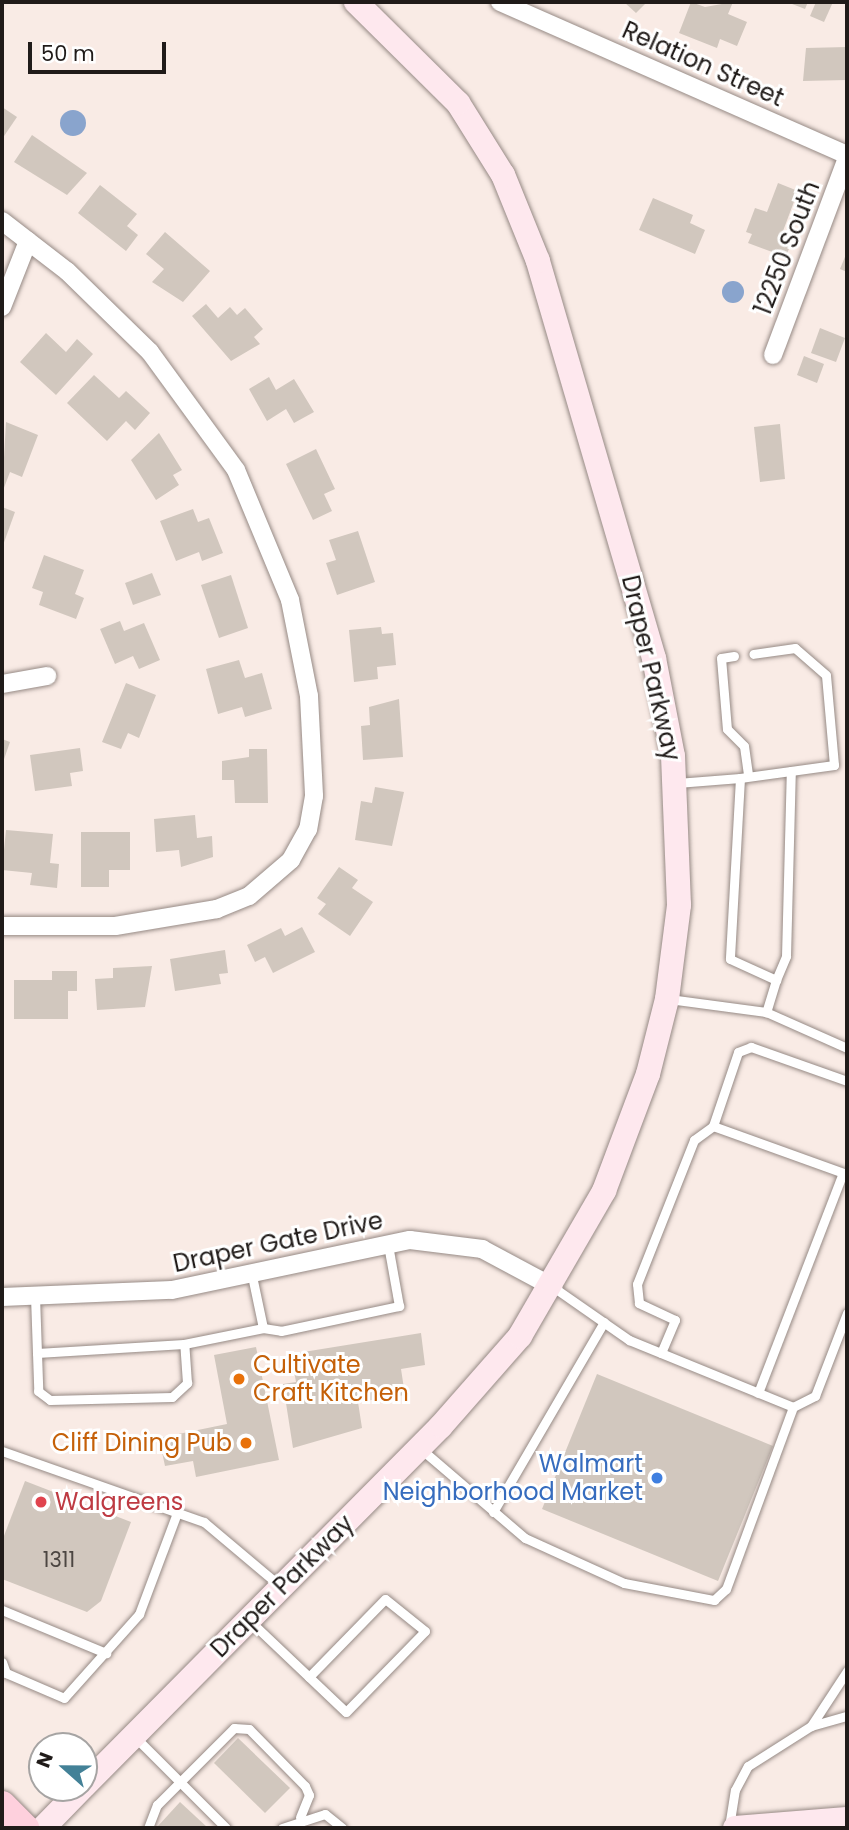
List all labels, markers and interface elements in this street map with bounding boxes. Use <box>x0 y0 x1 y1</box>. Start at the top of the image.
street label: Relation Street <box>618 16 788 112</box>
scale bar <box>32 28 170 72</box>
text: 50 m <box>41 39 95 68</box>
street label: 12250 South <box>748 177 826 319</box>
street label: Draper Parkway <box>616 572 686 764</box>
street label: Draper Gate Drive <box>170 1206 386 1278</box>
place label: Cultivate Craft Kitchen <box>253 1351 409 1407</box>
marker: Cultivate Craft Kitchen <box>231 1371 247 1387</box>
place label: Cliff Dining Pub <box>52 1429 232 1457</box>
marker: Cliff Dining Pub <box>238 1435 254 1451</box>
place label: Walmart Neighborhood Market <box>383 1450 643 1506</box>
marker: Walmart Neighborhood Market <box>649 1470 665 1486</box>
place label: Walgreens <box>55 1488 183 1516</box>
marker: Walgreens <box>33 1494 49 1510</box>
street label: Draper Parkway <box>205 1509 359 1663</box>
house number: 1311 <box>43 1547 75 1573</box>
north arrow <box>28 1732 98 1802</box>
text: N <box>30 1749 60 1772</box>

